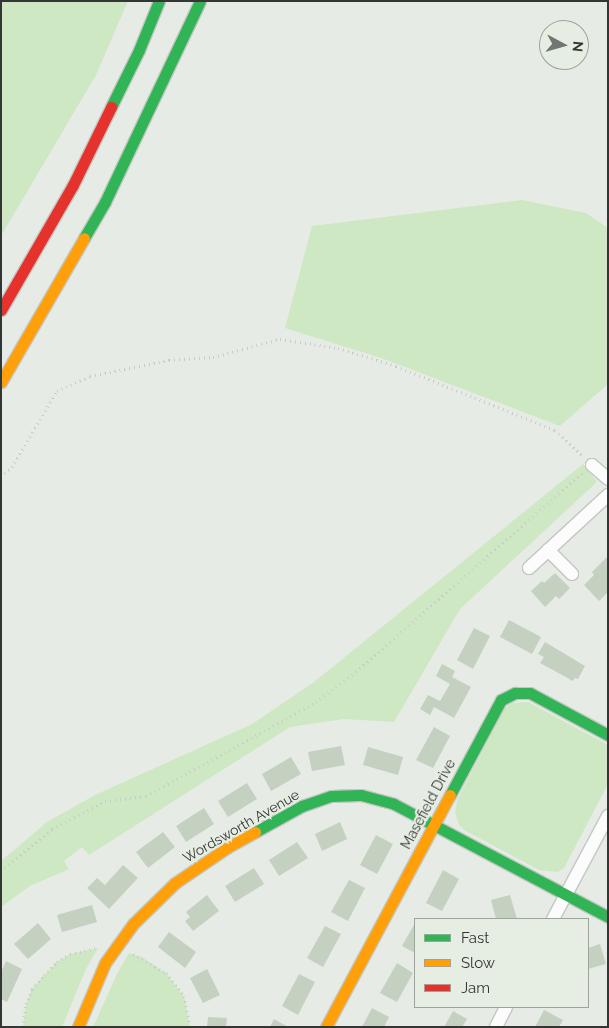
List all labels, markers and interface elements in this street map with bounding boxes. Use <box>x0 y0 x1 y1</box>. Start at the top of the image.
north arrow <box>539 20 589 70</box>
text: N <box>569 40 586 53</box>
street label: Masefield Drive <box>397 756 459 852</box>
street label: Wordsworth Avenue <box>180 786 302 866</box>
legend <box>414 918 589 1008</box>
text: Fast <box>461 929 489 947</box>
text: Slow <box>461 954 495 972</box>
text: Jam <box>461 979 490 997</box>

